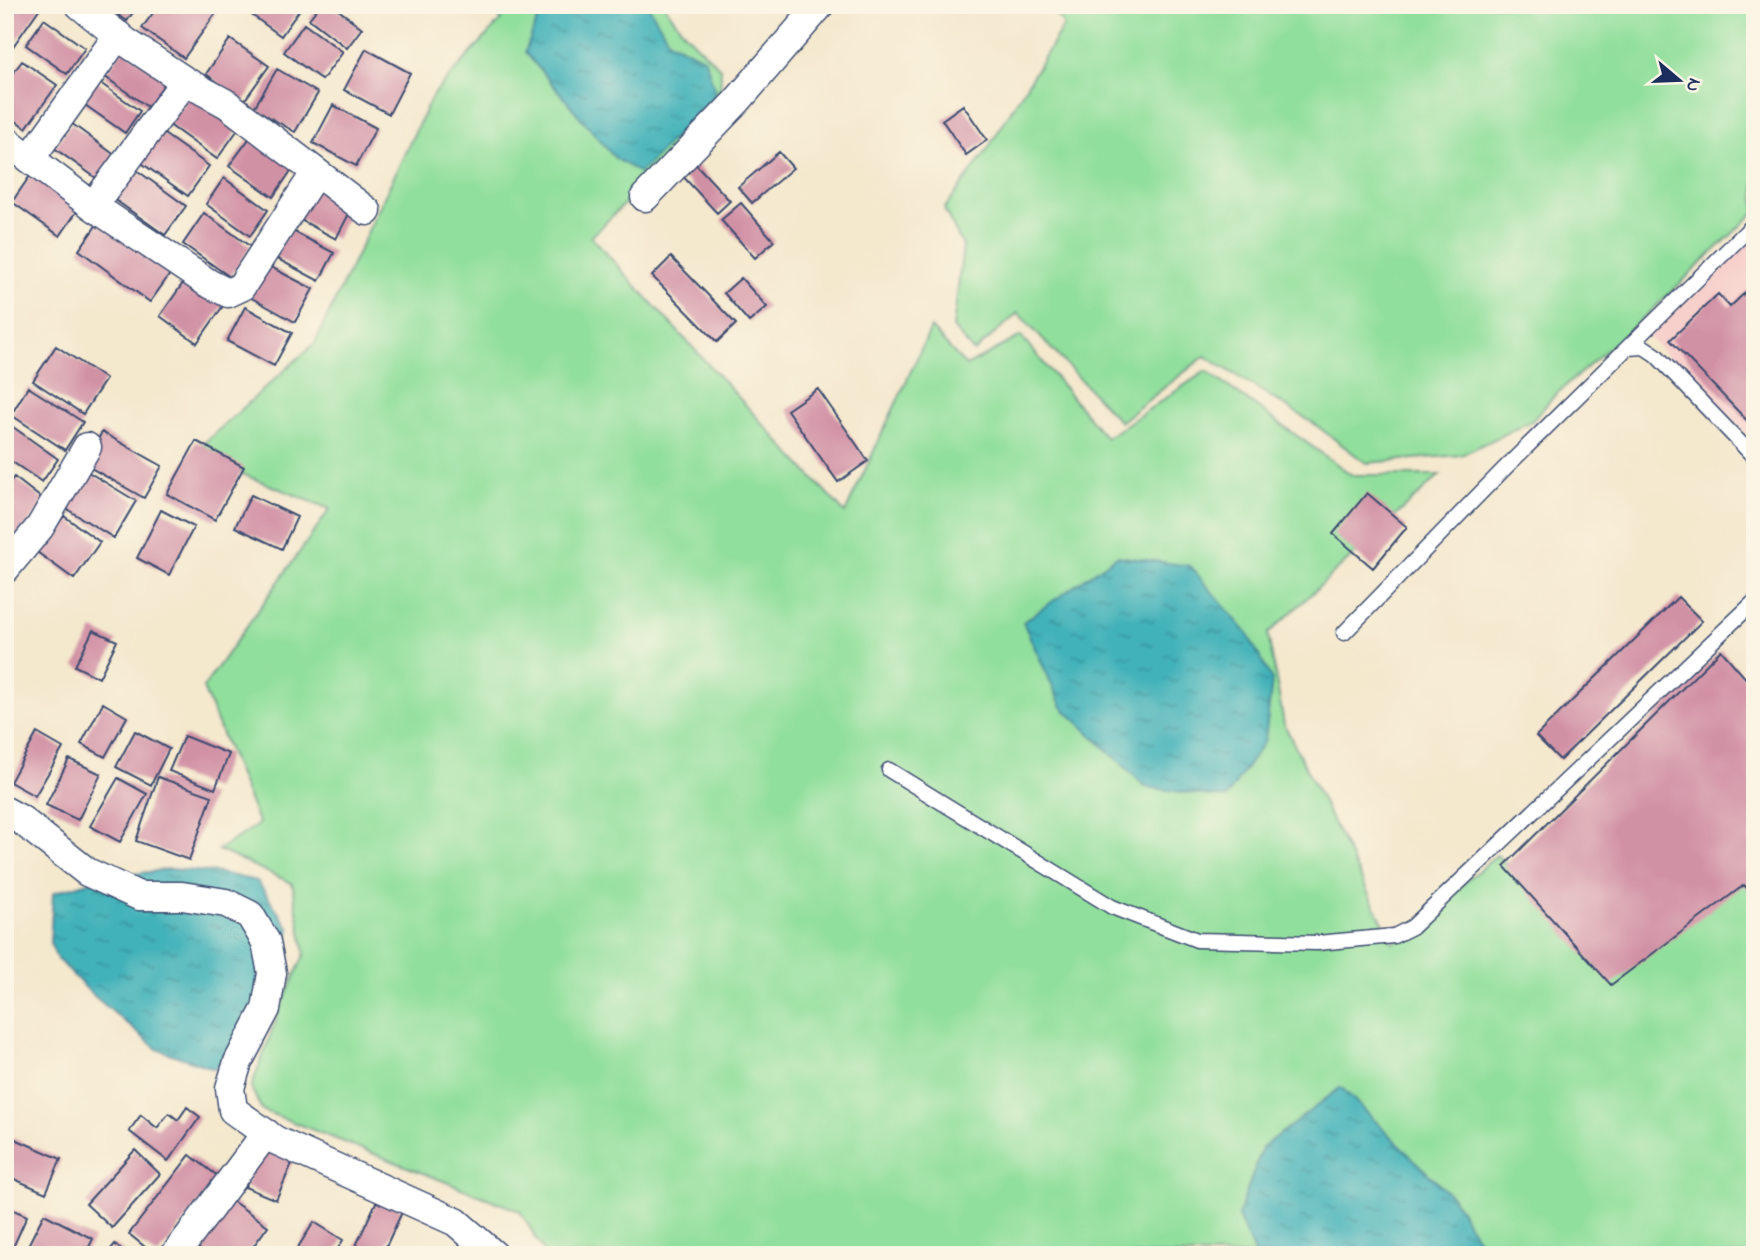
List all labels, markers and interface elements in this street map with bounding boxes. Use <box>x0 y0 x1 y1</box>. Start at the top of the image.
north arrow <box>1644 46 1714 116</box>
text: N <box>1678 74 1708 95</box>

